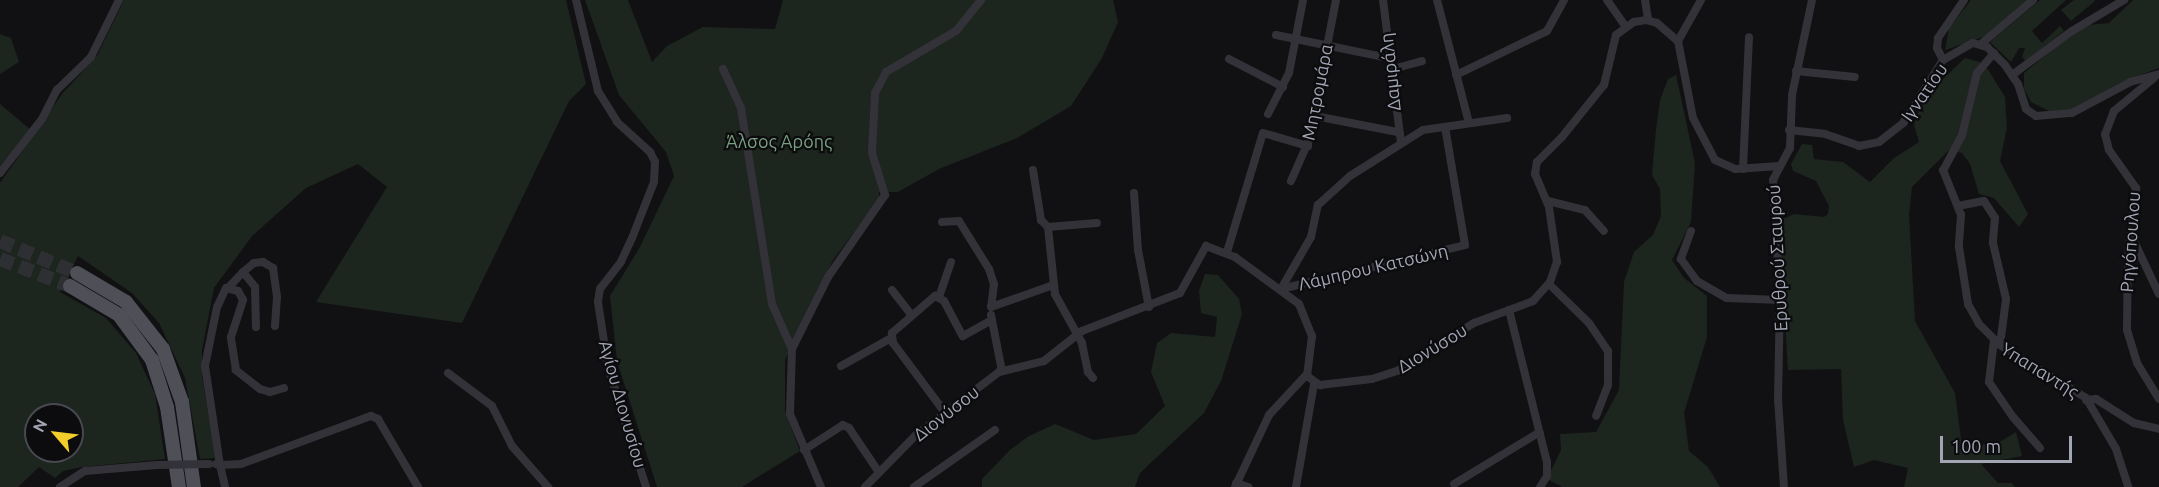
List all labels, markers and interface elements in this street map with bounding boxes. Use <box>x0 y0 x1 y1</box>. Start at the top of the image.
street label: Δαμιράλη <box>1375 32 1405 112</box>
street label: Μητρομάρα <box>1297 42 1337 142</box>
street label: Ιγνατίου <box>1896 59 1952 125</box>
park label: Άλσος Αρόης <box>726 130 832 152</box>
street label: Ερυθρού Σταυρού <box>1762 184 1792 332</box>
street label: Ρηγόπουλου <box>2116 191 2144 293</box>
street label: Λάμπρου Κατσώνη <box>1296 239 1450 295</box>
street label: Διονύσου <box>1393 319 1471 377</box>
street label: Αγίου Διονυσίου <box>594 338 652 470</box>
street label: Υπαπαντής <box>1997 338 2083 402</box>
street label: Διονύσου <box>909 381 983 445</box>
north arrow <box>24 403 84 463</box>
text: N <box>29 416 51 435</box>
scale bar <box>1943 424 2075 462</box>
text: 100 m <box>1951 436 2001 456</box>

